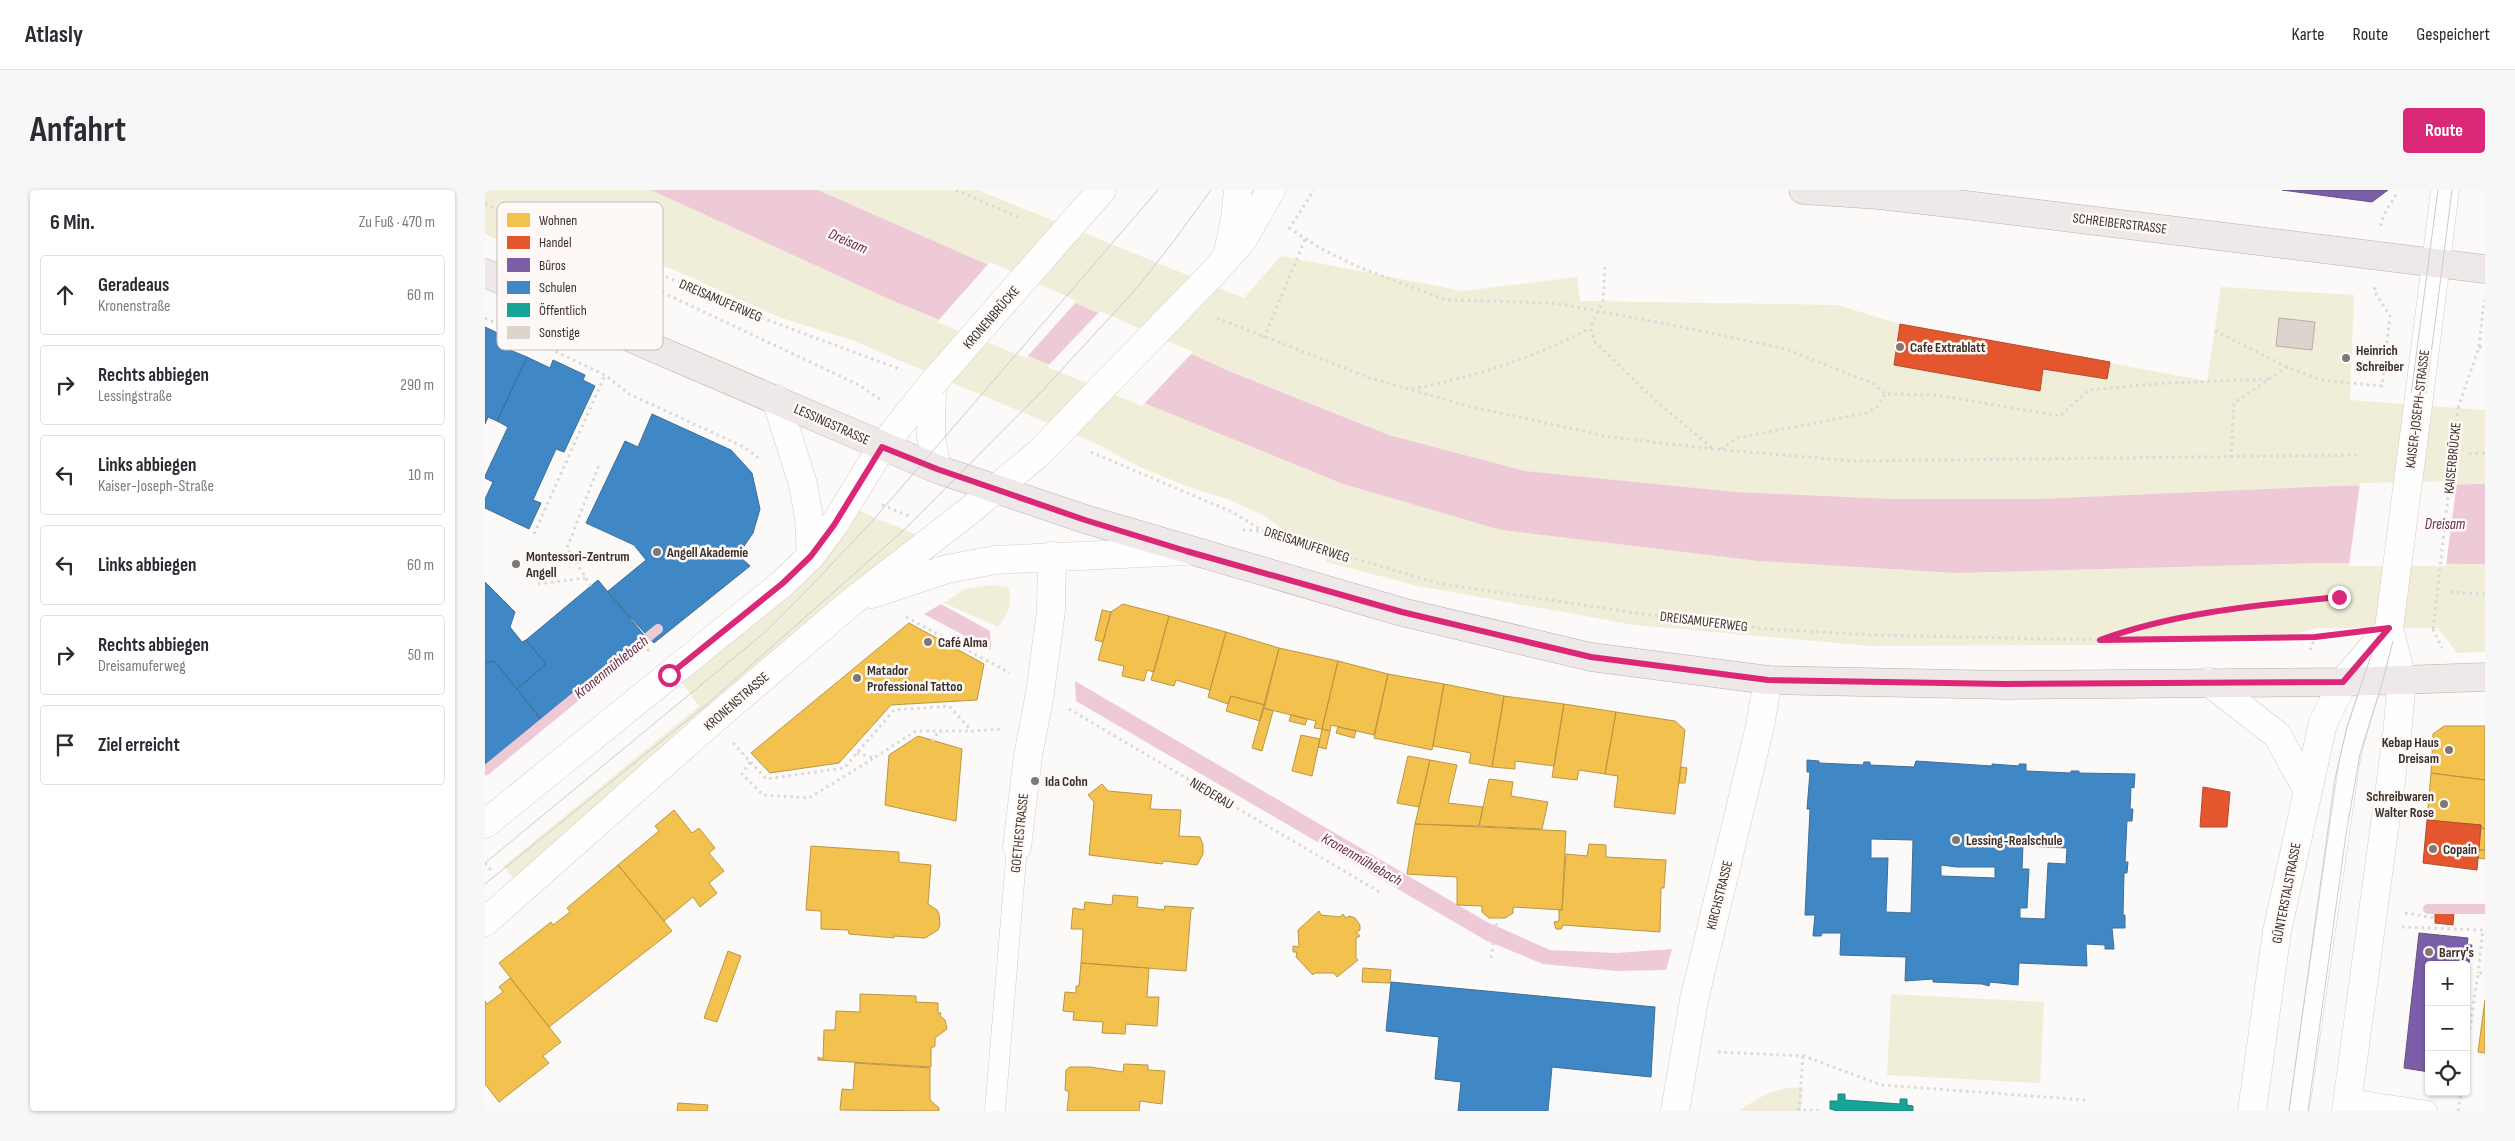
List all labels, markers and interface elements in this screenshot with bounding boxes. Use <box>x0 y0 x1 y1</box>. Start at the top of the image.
text: Atlasly <box>25 20 83 49</box>
text: Karte <box>2292 24 2325 45</box>
text: Route <box>2353 24 2388 45</box>
text: Gespeichert <box>2416 24 2490 45</box>
button: Route <box>2403 108 2485 153</box>
text: Anfahrt <box>30 109 126 152</box>
legend <box>497 202 663 350</box>
street label: SCHREIBERSTRASSE <box>2072 209 2168 238</box>
text: 6 Min. <box>50 210 95 235</box>
text: Wohnen <box>539 212 577 229</box>
text: Zu Fuß · 470 m <box>359 213 435 232</box>
water label: Dreisam <box>825 225 871 259</box>
text: Handel <box>539 234 572 251</box>
text: Büros <box>539 257 566 274</box>
text: Geradeaus <box>98 274 169 297</box>
street label: DREISAMUFERWEG <box>677 275 765 326</box>
text: Schulen <box>539 279 577 296</box>
icon: ahead <box>51 281 79 309</box>
street label: KRONENBRÜCKE <box>959 282 1024 352</box>
text: 60 m <box>407 286 434 305</box>
text: Kronenstraße <box>98 297 171 316</box>
text: Öffentlich <box>539 302 587 319</box>
text: Sonstige <box>539 324 580 341</box>
place label: Cafe Extrablatt <box>1910 339 1986 356</box>
marker: Cafe Extrablatt <box>1894 341 1906 353</box>
place label: Heinrich Schreiber <box>2356 342 2404 375</box>
street label: KAISER-JOSEPH-STRASSE <box>2402 349 2433 469</box>
marker: Heinrich Schreiber <box>2340 352 2352 364</box>
text: Rechts abbiegen <box>98 364 209 387</box>
icon: right <box>51 371 79 399</box>
text: 290 m <box>400 376 434 395</box>
text: Lessingstraße <box>98 387 172 406</box>
street label: LESSINGSTRASSE <box>791 400 873 449</box>
street label: KAISERBRÜCKE <box>2440 421 2465 495</box>
text: Links abbiegen <box>98 454 196 477</box>
icon: left <box>51 461 79 489</box>
text: 10 m <box>408 466 434 485</box>
text: Kaiser-Joseph-Straße <box>98 477 214 496</box>
water label: Dreisam <box>2425 515 2466 534</box>
street label: DREISAMUFERWEG <box>1262 523 1352 566</box>
place label: Angell Akademie <box>666 544 748 561</box>
marker: Angell Akademie <box>651 546 663 558</box>
place label: Montessori-Zentrum Angell <box>525 548 630 581</box>
icon: left <box>51 551 79 579</box>
text: Links abbiegen <box>98 554 196 577</box>
text: 60 m <box>407 556 434 575</box>
marker: Montessori-Zentrum Angell <box>510 558 522 570</box>
route end <box>2328 586 2351 609</box>
street label: DREISAMUFERWEG <box>1659 608 1749 635</box>
water label: Kronenmühlebach <box>570 632 652 703</box>
text: Rechts abbiegen <box>98 634 209 657</box>
place label: Café Alma <box>938 634 988 651</box>
marker: Café Alma <box>922 636 934 648</box>
icon: right <box>51 641 79 669</box>
text: 50 m <box>408 646 434 665</box>
text: Dreisamuferweg <box>98 657 186 676</box>
place label: Matador Professional Tattoo <box>867 662 963 695</box>
route start <box>658 664 681 687</box>
street label: KRONENSTRASSE <box>700 668 773 734</box>
marker: Matador Professional Tattoo <box>851 672 863 684</box>
icon: arrive <box>51 731 79 759</box>
text: Ziel erreicht <box>98 734 180 757</box>
place label: Kebap Haus Dreisam <box>2382 734 2439 767</box>
marker: Kebap Haus Dreisam <box>2443 744 2455 756</box>
place label: Ida Cohn <box>1045 773 1088 790</box>
street label: NIEDERAU <box>1187 774 1237 813</box>
marker: Ida Cohn <box>1029 775 1041 787</box>
place label: Schreibwaren Walter Rose <box>2366 788 2434 821</box>
street label: GOETHESTRASSE <box>1007 792 1032 874</box>
marker: Schreibwaren Walter Rose <box>2438 798 2450 810</box>
water label: Kronenmühlebach <box>1318 829 1405 890</box>
place label: Lessing-Realschule <box>1966 832 2062 849</box>
marker: Lessing-Realschule <box>1950 834 1962 846</box>
street label: GÜNTERSTALSTRASSE <box>2268 841 2305 945</box>
place label: Copain <box>2443 841 2477 858</box>
marker: Copain <box>2427 843 2439 855</box>
street label: KIRCHSTRASSE <box>1703 858 1736 932</box>
place label: Barry's <box>2439 944 2474 961</box>
marker: Barry's <box>2423 946 2435 958</box>
map controls <box>2425 961 2470 1096</box>
button: + <box>2425 961 2470 1006</box>
button: − <box>2425 1006 2470 1051</box>
button: locate <box>2425 1051 2470 1096</box>

